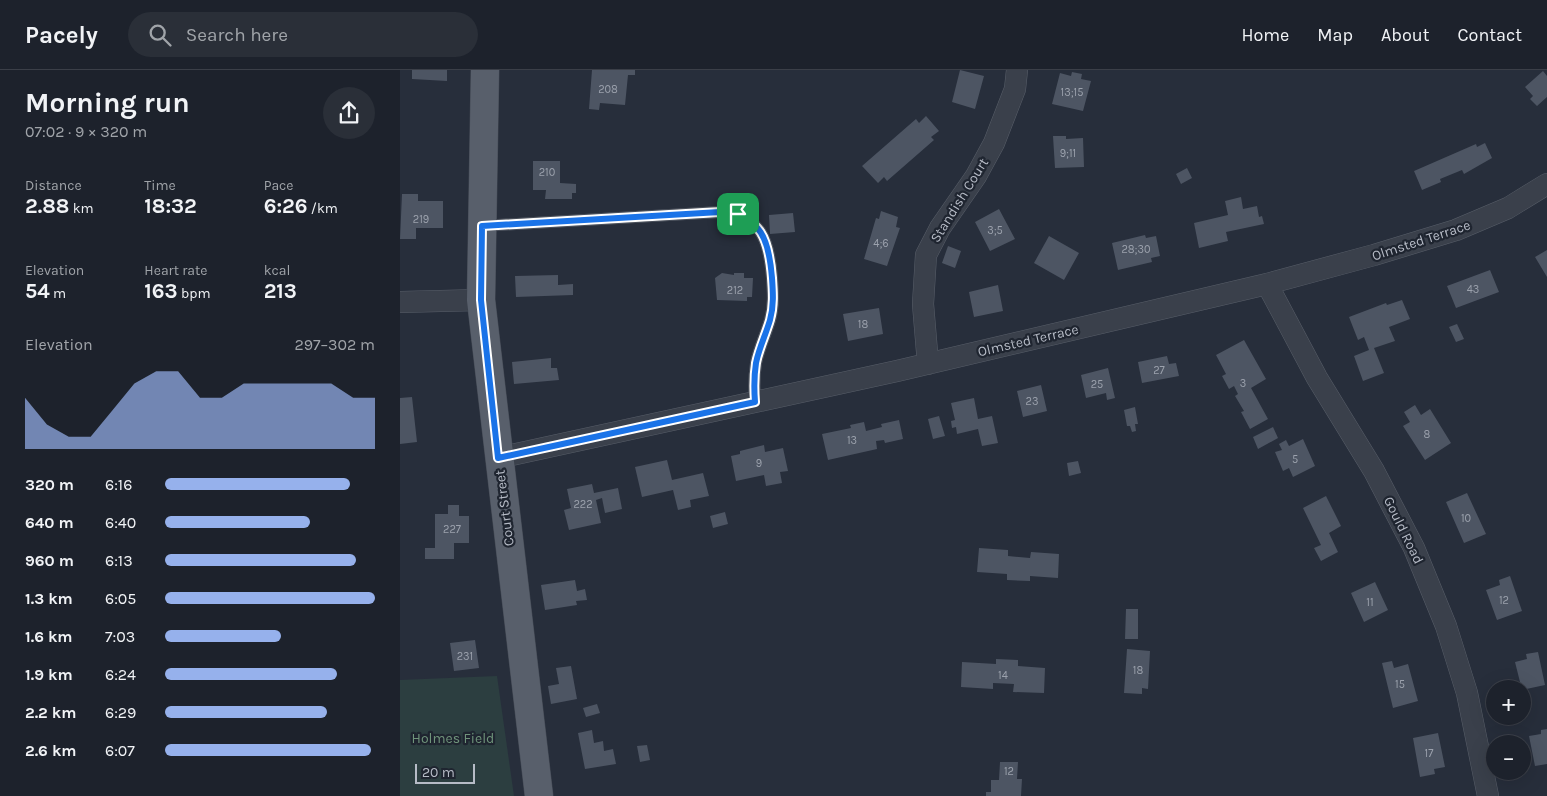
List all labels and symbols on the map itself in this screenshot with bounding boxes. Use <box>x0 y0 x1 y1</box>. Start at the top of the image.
house number: 208 <box>598 83 618 96</box>
house number: 13;15 <box>1061 86 1083 99</box>
house number: 9;11 <box>1060 147 1076 160</box>
street label: Standish Court <box>927 155 992 246</box>
house number: 210 <box>539 166 555 179</box>
pin <box>717 193 759 235</box>
house number: 219 <box>413 213 429 226</box>
street label: Olmsted Terrace <box>1370 216 1473 264</box>
house number: 3;5 <box>987 224 1003 237</box>
house number: 4;6 <box>873 237 889 250</box>
house number: 28;30 <box>1121 243 1151 256</box>
house number: 43 <box>1467 283 1479 296</box>
house number: 212 <box>727 284 743 297</box>
house number: 18 <box>858 318 868 331</box>
street label: Olmsted Terrace <box>976 321 1080 360</box>
house number: 27 <box>1153 364 1165 377</box>
house number: 3 <box>1240 377 1246 390</box>
house number: 25 <box>1091 378 1103 391</box>
house number: 23 <box>1026 395 1038 408</box>
house number: 8 <box>1424 428 1431 441</box>
house number: 13 <box>847 434 857 447</box>
house number: 5 <box>1292 453 1298 466</box>
house number: 9 <box>756 457 762 470</box>
street label: Court Street <box>491 469 518 547</box>
street label: Gould Road <box>1380 494 1427 567</box>
house number: 222 <box>573 498 593 511</box>
house number: 10 <box>1461 512 1471 525</box>
house number: 227 <box>443 523 461 536</box>
house number: 12 <box>1499 594 1509 607</box>
house number: 11 <box>1366 596 1374 609</box>
house number: 231 <box>457 650 473 663</box>
house number: 18 <box>1133 664 1143 677</box>
house number: 14 <box>998 669 1008 682</box>
house number: 15 <box>1395 678 1405 691</box>
park label: Holmes Field <box>412 730 494 747</box>
house number: 17 <box>1425 747 1433 760</box>
scale bar <box>415 761 475 784</box>
house number: 12 <box>1004 765 1014 778</box>

